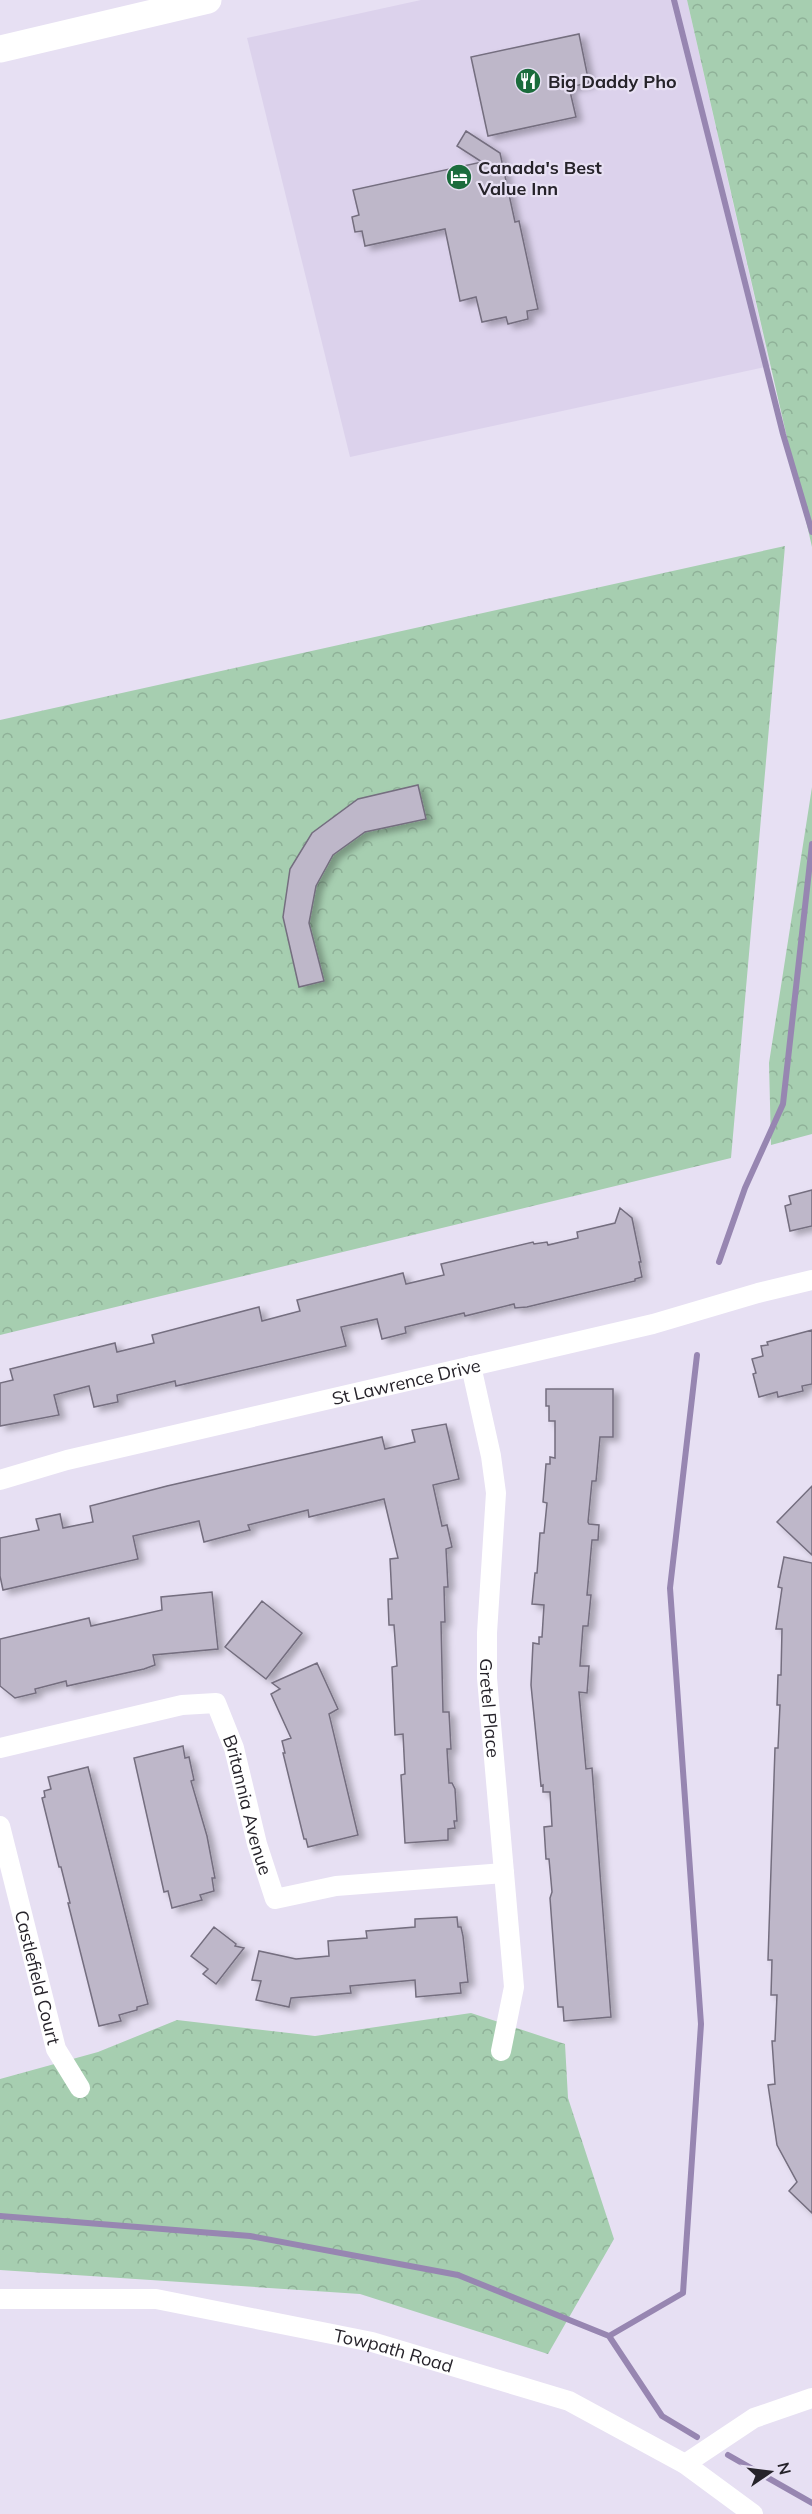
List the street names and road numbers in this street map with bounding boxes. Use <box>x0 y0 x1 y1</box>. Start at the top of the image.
street label: St Lawrence Drive <box>329 1353 483 1410</box>
street label: Gretel Place <box>476 1658 505 1759</box>
street label: Britannia Avenue <box>218 1731 278 1878</box>
street label: Castlefield Court <box>10 1908 66 2047</box>
street label: Towpath Road <box>332 2323 456 2377</box>

